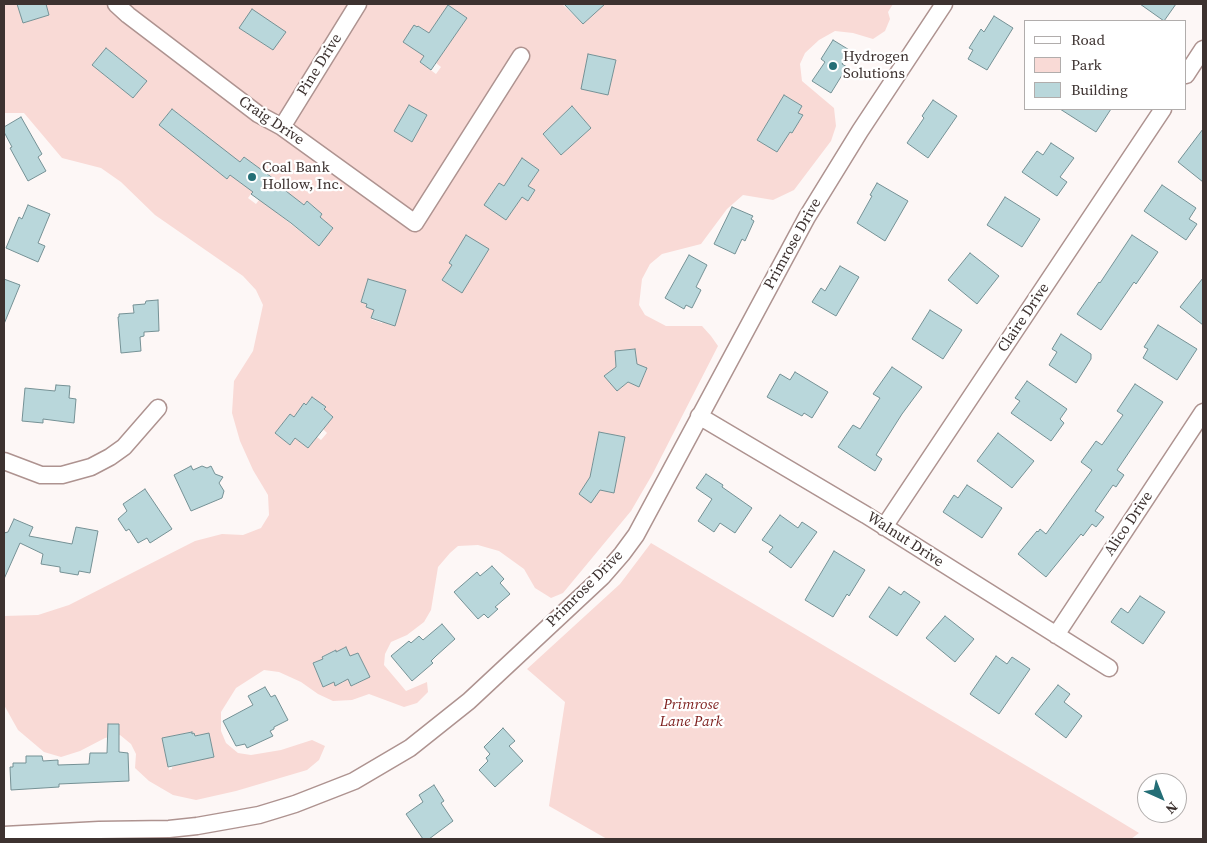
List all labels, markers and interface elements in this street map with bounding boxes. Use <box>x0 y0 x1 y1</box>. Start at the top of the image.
legend <box>1024 20 1187 110</box>
text: Road <box>1071 29 1105 50</box>
street label: Pine Drive <box>294 31 346 99</box>
place label: Hydrogen Solutions <box>843 48 909 83</box>
text: Park <box>1071 54 1102 75</box>
marker: Hydrogen Solutions <box>827 60 839 72</box>
text: Building <box>1071 79 1128 100</box>
street label: Craig Drive <box>235 93 307 149</box>
place label: Coal Bank Hollow, Inc. <box>262 159 343 194</box>
marker: Coal Bank Hollow, Inc. <box>246 171 258 183</box>
street label: Primrose Drive <box>761 195 825 293</box>
street label: Claire Drive <box>994 280 1054 356</box>
street label: Alico Drive <box>1101 488 1157 560</box>
street label: Walnut Drive <box>863 509 947 571</box>
street label: Primrose Drive <box>543 547 627 631</box>
park label: Primrose Lane Park <box>659 696 723 731</box>
north arrow <box>1137 773 1187 823</box>
text: N <box>1161 797 1182 819</box>

